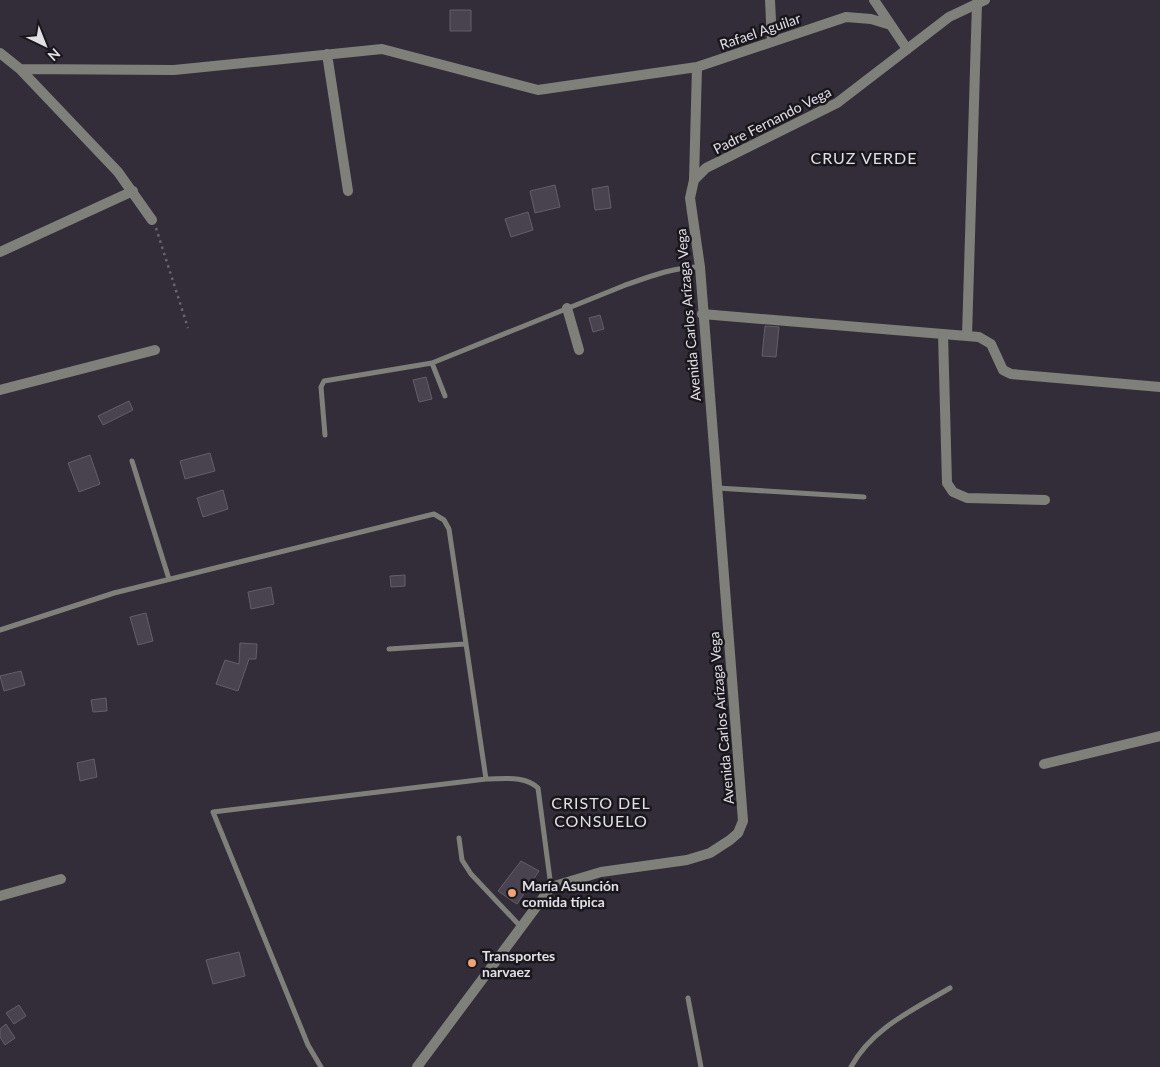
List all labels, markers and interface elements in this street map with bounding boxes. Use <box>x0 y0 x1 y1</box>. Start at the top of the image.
street label: Rafael Aguilar <box>717 9 803 53</box>
north arrow <box>20 20 70 70</box>
text: N <box>44 45 64 65</box>
street label: Padre Fernando Vega <box>710 83 834 157</box>
district label: CRUZ VERDE <box>810 148 918 167</box>
street label: Avenida Carlos Arízaga Vega <box>672 228 704 402</box>
street label: Avenida Carlos Arízaga Vega <box>705 631 737 805</box>
district label: CRISTO DEL CONSUELO <box>551 793 651 830</box>
place label: María Asunción comida típica <box>522 877 619 910</box>
marker: María Asunción comida típica <box>506 887 518 899</box>
place label: Transportes narvaez <box>482 947 555 980</box>
marker: Transportes narvaez <box>466 957 478 969</box>

